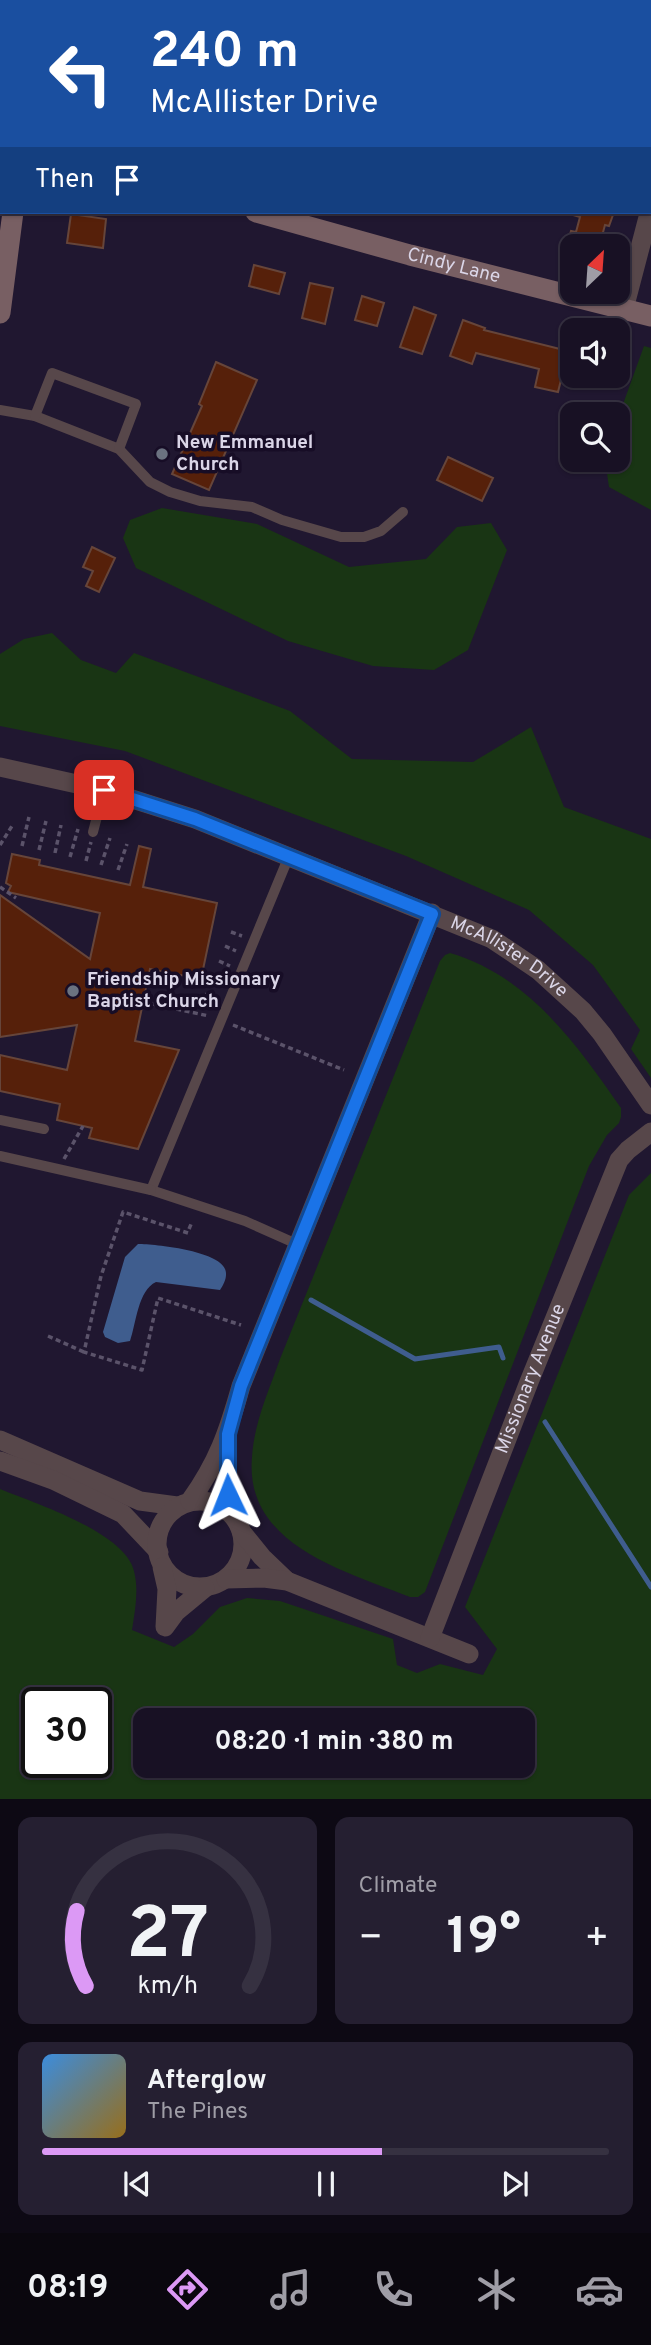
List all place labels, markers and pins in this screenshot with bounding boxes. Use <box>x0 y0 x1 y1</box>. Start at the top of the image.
place label: New Emmanuel Church <box>176 431 313 477</box>
marker: New Emmanuel Church <box>154 446 170 462</box>
pin <box>74 760 134 820</box>
place label: Friendship Missionary Baptist Church <box>87 968 281 1014</box>
marker: Friendship Missionary Baptist Church <box>65 983 81 999</box>

